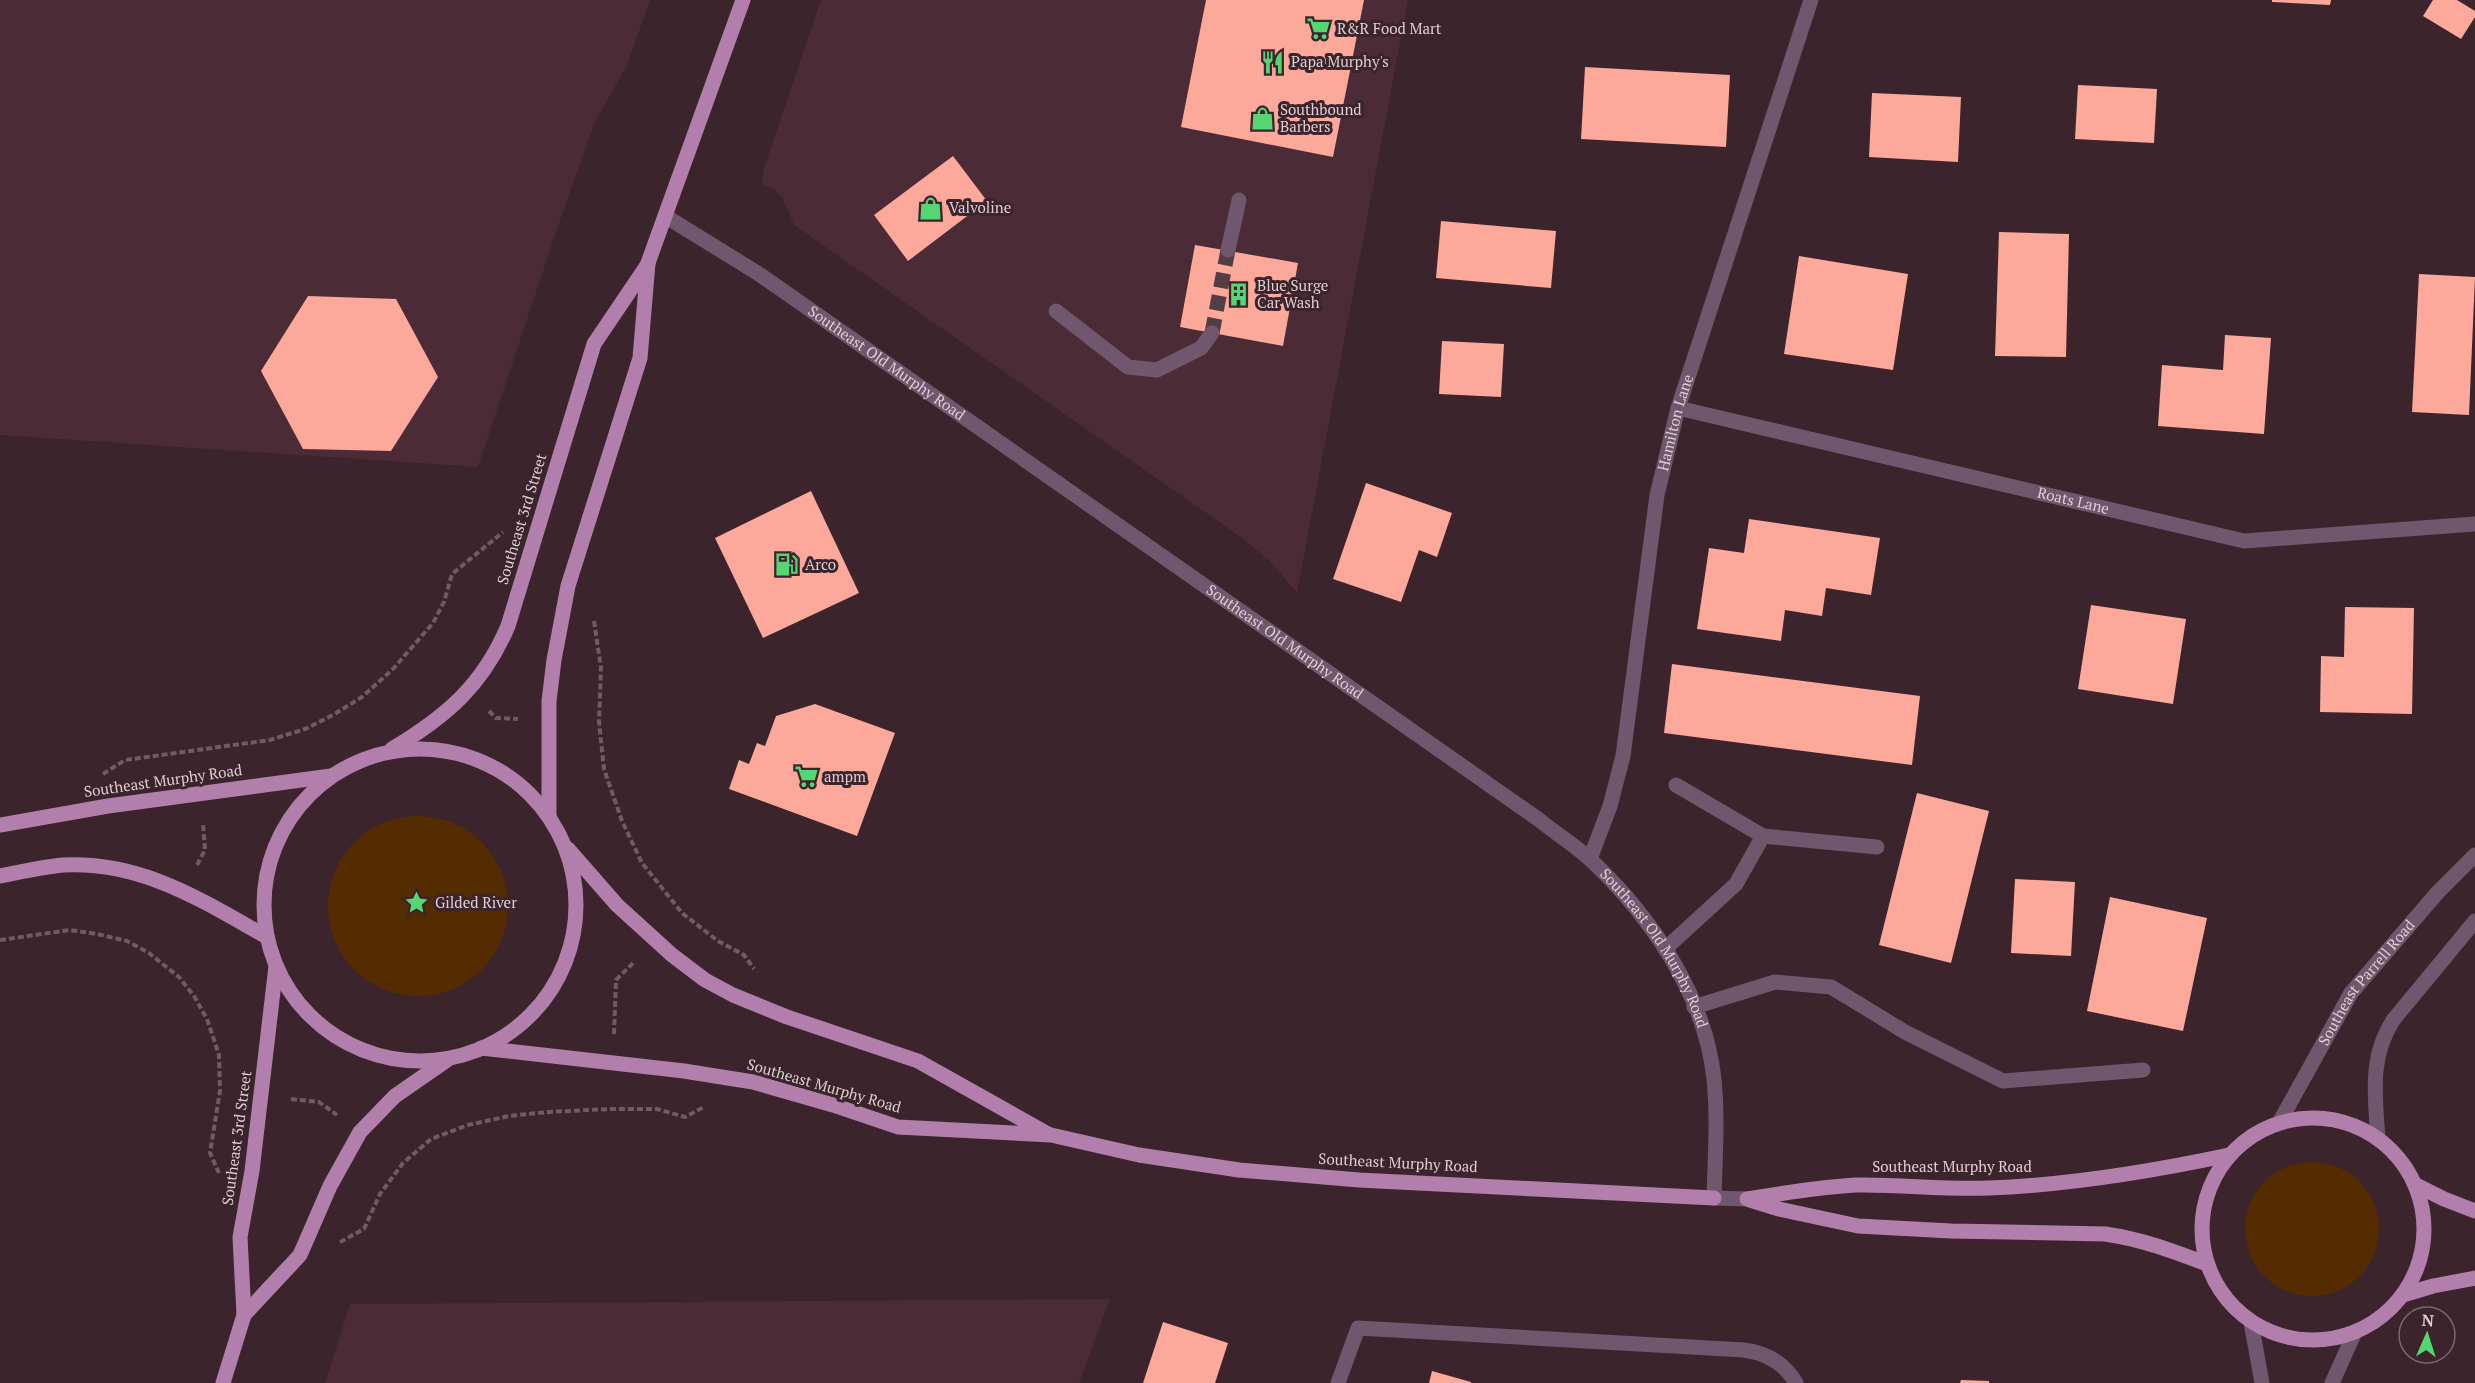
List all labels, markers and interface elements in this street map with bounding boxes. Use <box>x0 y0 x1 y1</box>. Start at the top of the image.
supermarket icon: R&R Food Mart <box>1306 16 1332 42</box>
place label: R&R Food Mart <box>1337 18 1442 38</box>
restaurant icon: Papa Murphy's <box>1260 49 1286 75</box>
place label: Papa Murphy's <box>1291 51 1389 71</box>
place label: Southbound Barbers <box>1280 99 1362 136</box>
shop icon: Southbound Barbers <box>1249 106 1275 132</box>
shop icon: Valvoline <box>918 195 944 221</box>
place label: Valvoline <box>949 197 1011 217</box>
place label: Blue Surge Car Wash <box>1257 275 1328 312</box>
building icon: Blue Surge Car Wash <box>1226 282 1252 308</box>
street label: Southeast Old Murphy Road <box>805 300 969 424</box>
street label: Hamilton Lane <box>1652 372 1697 473</box>
street label: Southeast 3rd Street <box>492 450 551 587</box>
street label: Roats Lane <box>2036 482 2111 518</box>
fuel station icon: Arco <box>774 552 800 578</box>
place label: Arco <box>805 554 836 574</box>
street label: Southeast Old Murphy Road <box>1203 579 1368 703</box>
street label: Southeast Murphy Road <box>82 759 243 801</box>
supermarket icon: ampm <box>793 764 819 790</box>
place label: ampm <box>824 766 866 786</box>
street label: Southeast Old Murphy Road <box>1596 864 1713 1030</box>
place icon: Gilded River <box>404 890 430 916</box>
place label: Gilded River <box>435 892 517 912</box>
street label: Southeast Parrell Road <box>2313 915 2419 1049</box>
street label: Southeast Murphy Road <box>745 1053 904 1117</box>
street label: Southeast 3rd Street <box>217 1069 255 1207</box>
street label: Southeast Murphy Road <box>1318 1148 1478 1176</box>
street label: Southeast Murphy Road <box>1872 1156 2032 1176</box>
north arrow <box>2397 1305 2457 1365</box>
text: N <box>2421 1309 2434 1331</box>

